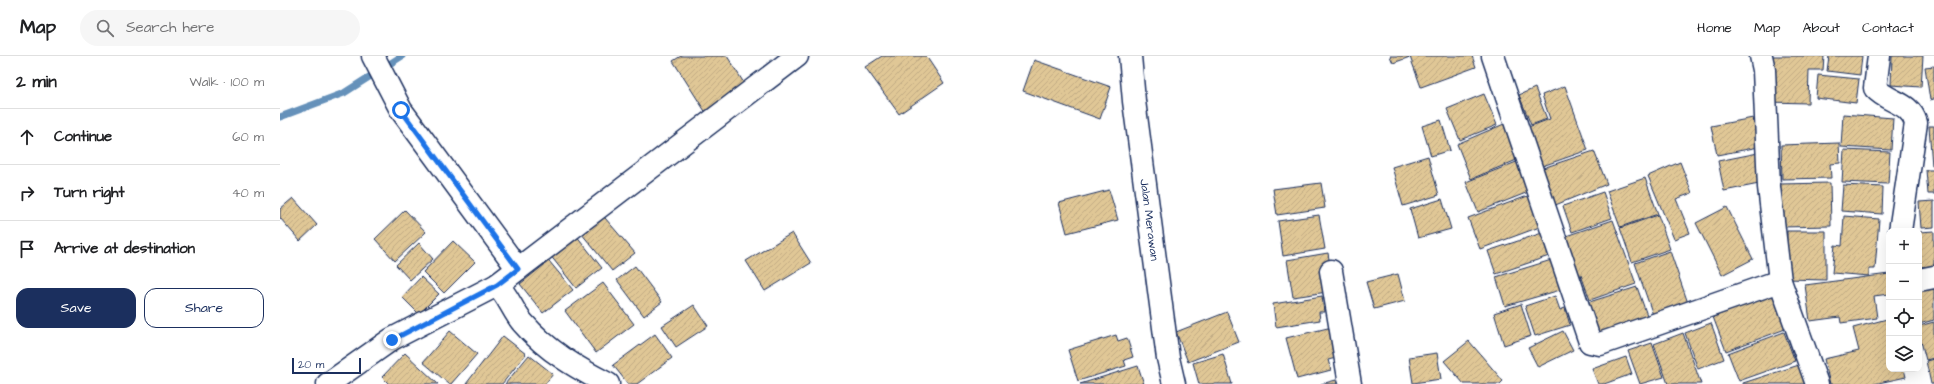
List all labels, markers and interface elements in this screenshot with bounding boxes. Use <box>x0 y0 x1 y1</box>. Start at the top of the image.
search box <box>80 10 360 46</box>
text: Map <box>20 14 56 41</box>
icon: search <box>94 17 116 39</box>
text: Search here <box>126 17 215 38</box>
text: Home <box>1697 18 1732 38</box>
text: Map <box>1754 18 1780 38</box>
text: About <box>1802 18 1840 38</box>
text: Contact <box>1862 18 1914 38</box>
text: 2 min <box>16 70 57 94</box>
text: Walk · 100 m <box>190 73 264 91</box>
route start <box>392 101 410 119</box>
icon: ahead <box>16 126 38 148</box>
text: Continue <box>54 126 112 147</box>
text: 60 m <box>232 128 264 146</box>
street label: Jalan Merawan <box>1135 178 1163 262</box>
icon: right <box>16 182 38 204</box>
text: Turn right <box>54 182 125 203</box>
text: 40 m <box>232 184 264 202</box>
map controls <box>1886 228 1922 372</box>
button: + <box>1886 228 1922 264</box>
icon: arrive <box>16 238 38 260</box>
text: Arrive at destination <box>54 238 195 259</box>
button: − <box>1886 264 1922 300</box>
button: Save <box>16 288 136 328</box>
button: Share <box>144 288 264 328</box>
button: locate <box>1886 300 1922 336</box>
route end <box>383 331 401 349</box>
button: layers <box>1886 336 1922 372</box>
scale bar <box>292 356 361 375</box>
text: 20 m <box>298 357 324 372</box>

